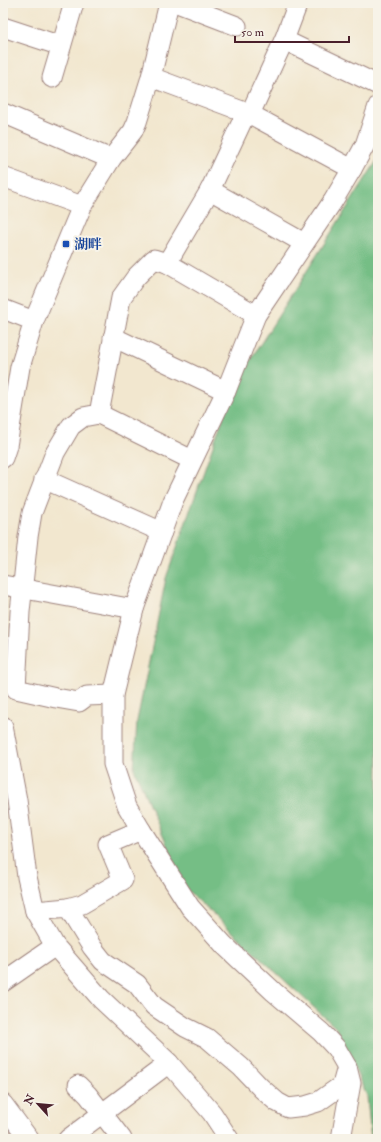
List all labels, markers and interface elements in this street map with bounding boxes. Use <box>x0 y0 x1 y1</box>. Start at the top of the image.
scale bar <box>235 18 349 44</box>
text: 50 m <box>241 25 265 40</box>
place label: 湖畔 <box>74 236 102 253</box>
marker: 湖畔 <box>61 239 71 249</box>
north arrow <box>18 1084 58 1124</box>
text: N <box>21 1091 38 1108</box>

